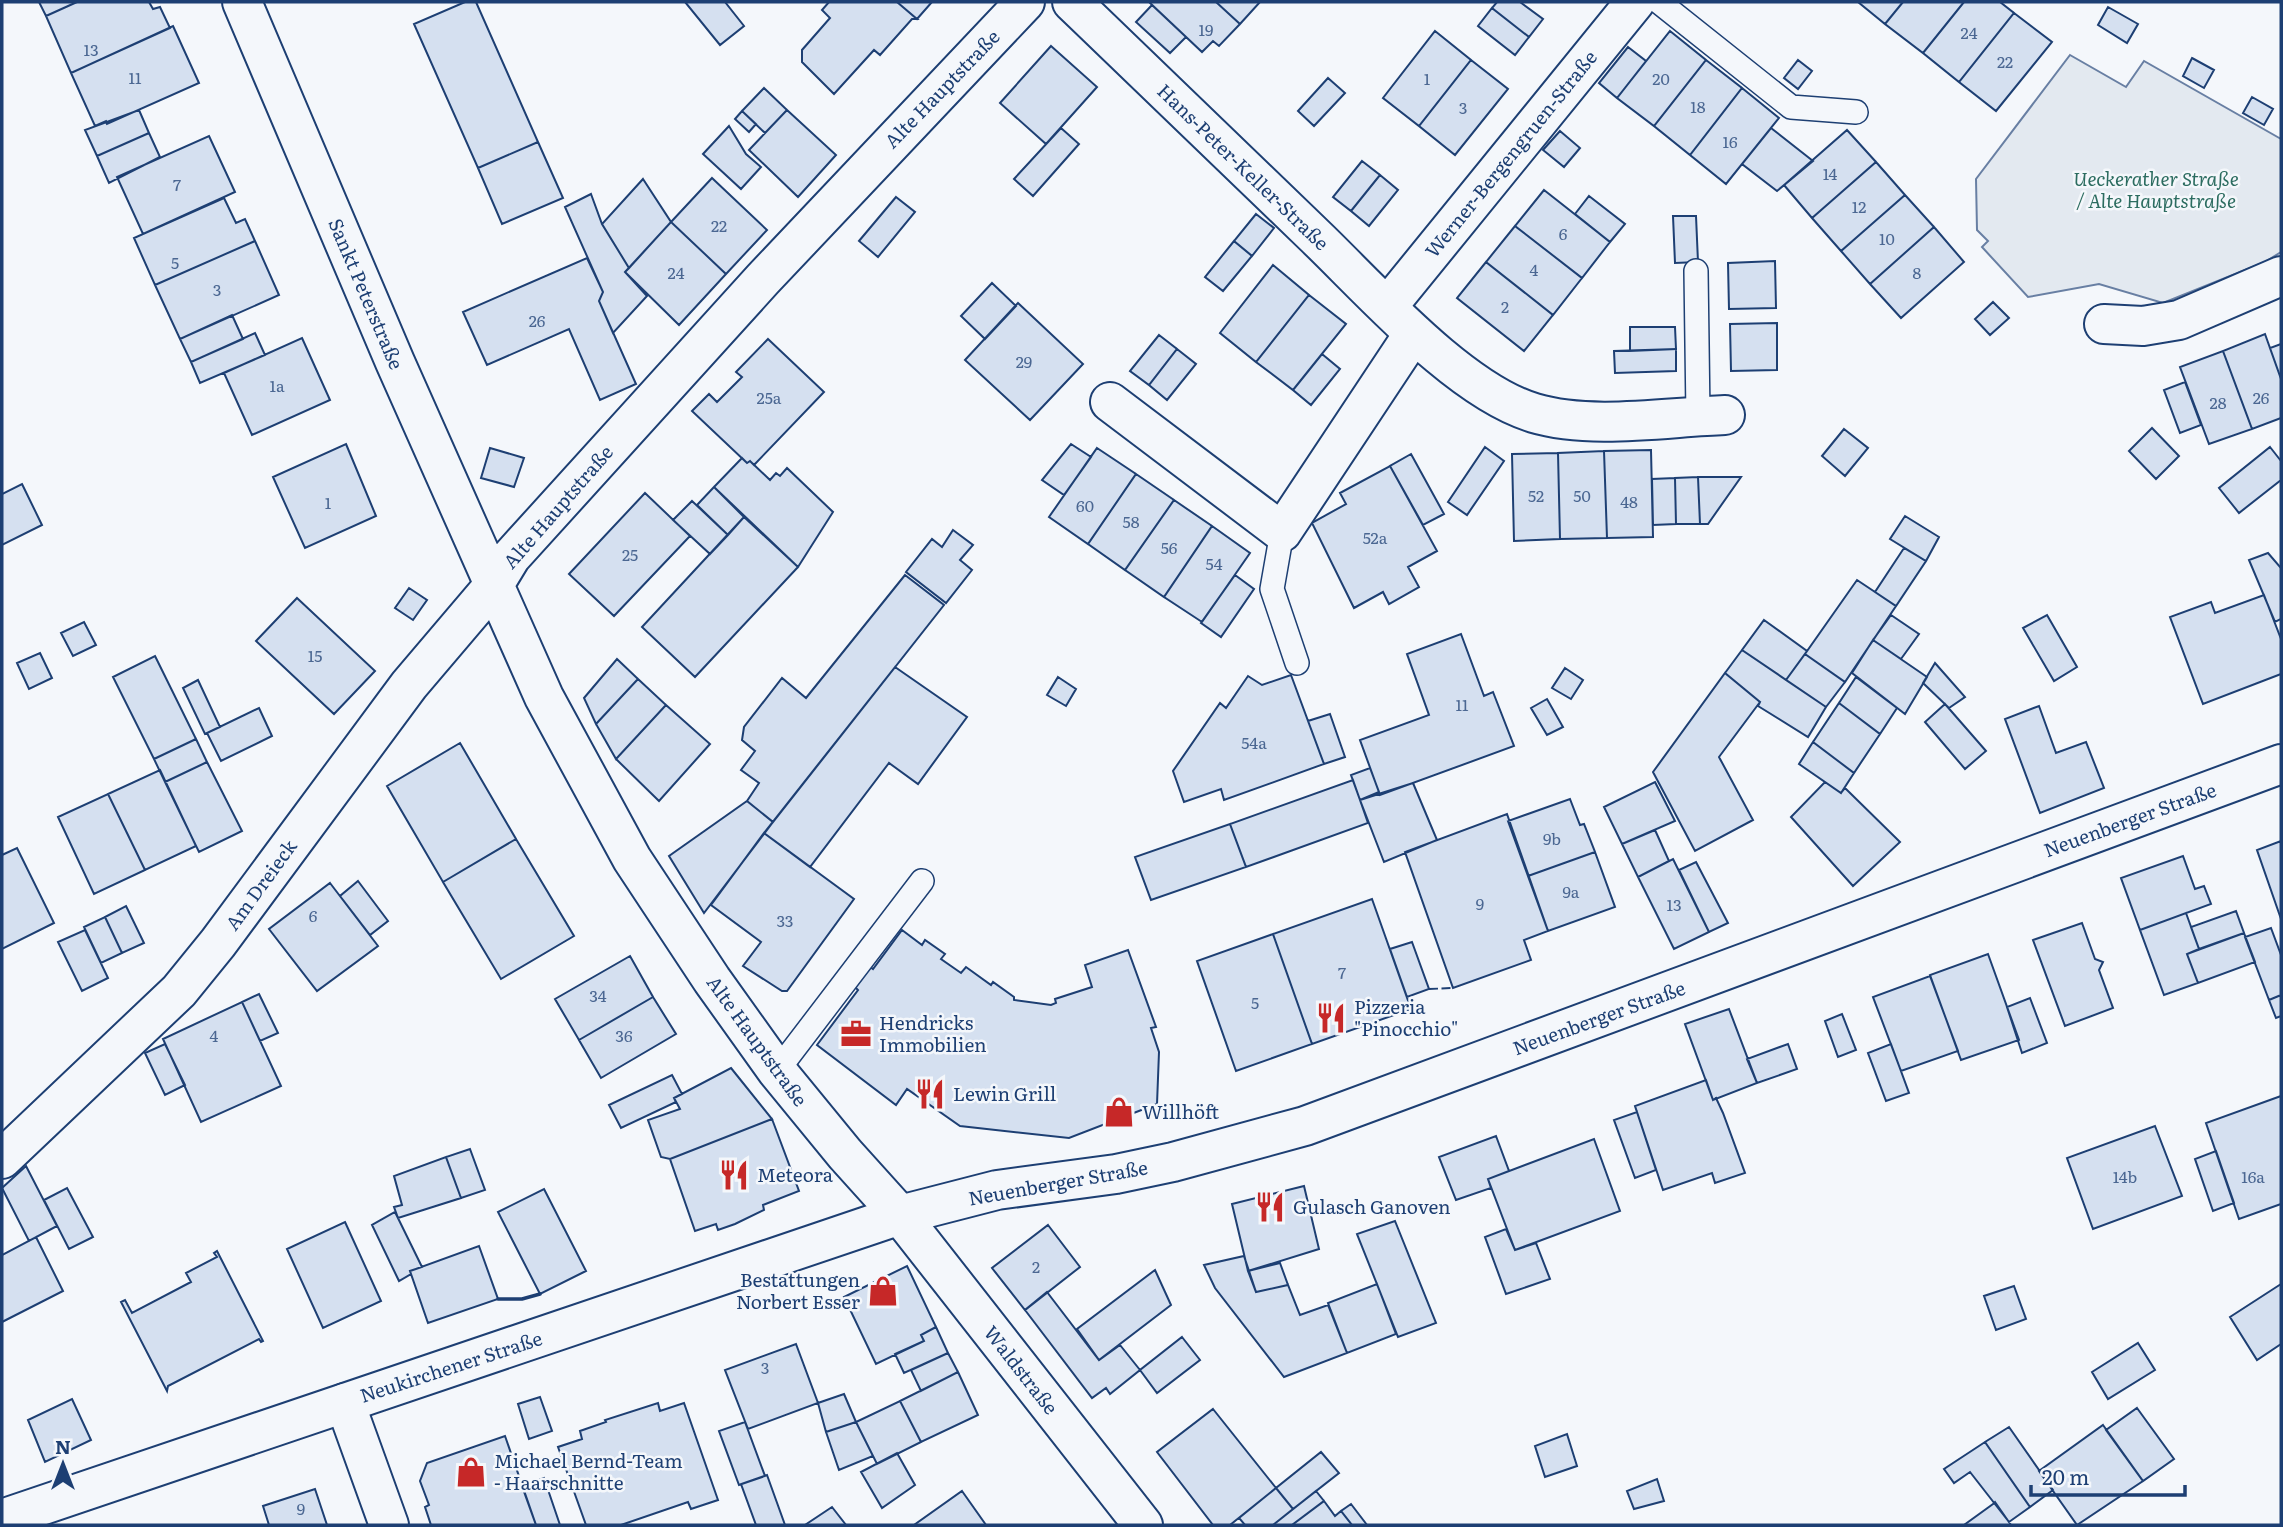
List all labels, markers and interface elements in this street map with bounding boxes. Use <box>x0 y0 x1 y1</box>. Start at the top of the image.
house number: 19 <box>1199 17 1213 41</box>
house number: 24 <box>1961 20 1978 44</box>
street label: Alte Hauptstraße <box>877 23 1005 154</box>
house number: 13 <box>83 37 99 61</box>
street label: Werner-Bergengruen-Straße <box>1418 44 1603 263</box>
house number: 22 <box>1997 49 2013 73</box>
house number: 11 <box>128 65 142 89</box>
house number: 1 <box>1424 66 1431 90</box>
house number: 20 <box>1652 66 1670 90</box>
street label: Hans-Peter-Keller-Straße <box>1152 77 1336 256</box>
house number: 18 <box>1690 94 1706 118</box>
house number: 3 <box>1459 95 1467 119</box>
house number: 16 <box>1722 129 1738 153</box>
house number: 14 <box>1823 161 1838 185</box>
park label: Ueckerather Straße / Alte Hauptstraße <box>2073 164 2239 214</box>
house number: 7 <box>173 172 181 196</box>
house number: 12 <box>1852 194 1866 218</box>
house number: 22 <box>711 213 727 237</box>
street label: Sankt Peterstraße <box>322 214 411 374</box>
house number: 6 <box>1559 221 1568 245</box>
house number: 10 <box>1879 226 1895 250</box>
house number: 5 <box>171 250 179 274</box>
house number: 4 <box>1530 257 1539 281</box>
house number: 24 <box>668 260 685 284</box>
house number: 8 <box>1913 260 1922 284</box>
house number: 3 <box>213 277 221 301</box>
house number: 2 <box>1501 294 1509 318</box>
house number: 26 <box>529 308 546 332</box>
house number: 29 <box>1016 349 1032 373</box>
house number: 1a <box>269 373 285 397</box>
house number: 25a <box>757 385 782 409</box>
house number: 26 <box>2253 385 2270 409</box>
house number: 28 <box>2210 390 2227 414</box>
street label: Alte Hauptstraße <box>496 438 619 574</box>
house number: 52 <box>1528 483 1544 507</box>
house number: 50 <box>1573 483 1591 507</box>
house number: 48 <box>1620 489 1638 513</box>
house number: 1 <box>325 490 332 514</box>
house number: 60 <box>1076 493 1094 517</box>
house number: 58 <box>1123 509 1140 533</box>
house number: 52a <box>1363 525 1388 549</box>
house number: 56 <box>1161 535 1178 559</box>
house number: 25 <box>622 542 638 566</box>
house number: 54 <box>1206 551 1223 575</box>
house number: 15 <box>308 643 322 667</box>
house number: 11 <box>1455 692 1469 716</box>
house number: 54a <box>1241 730 1267 754</box>
street label: Neuenberger Straße <box>2040 775 2220 863</box>
house number: 9b <box>1543 826 1561 850</box>
street label: Am Dreieck <box>218 833 303 936</box>
house number: 9a <box>1563 879 1580 903</box>
house number: 9 <box>1476 891 1484 915</box>
house number: 13 <box>1666 892 1682 916</box>
house number: 6 <box>309 903 318 927</box>
house number: 33 <box>777 908 793 932</box>
house number: 7 <box>1338 960 1346 984</box>
street label: Alte Hauptstraße <box>701 969 815 1112</box>
street label: Neuenberger Straße <box>1509 973 1689 1061</box>
house number: 34 <box>589 983 607 1007</box>
house number: 5 <box>1251 990 1259 1014</box>
place label: Pizzeria "Pinocchio" <box>1354 992 1458 1042</box>
restaurant icon: Pizzeria "Pinocchio" <box>1314 1001 1348 1035</box>
place label: Hendricks Immobilien <box>879 1008 987 1058</box>
office icon: Hendricks Immobilien <box>839 1017 873 1051</box>
house number: 4 <box>210 1023 219 1047</box>
house number: 36 <box>615 1023 633 1047</box>
restaurant icon: Lewin Grill <box>913 1077 947 1111</box>
place label: Lewin Grill <box>953 1079 1056 1107</box>
shop icon: Willhöft <box>1102 1095 1136 1129</box>
place label: Willhöft <box>1142 1097 1219 1125</box>
street label: Neuenberger Straße <box>966 1152 1150 1212</box>
restaurant icon: Meteora <box>717 1158 751 1192</box>
place label: Meteora <box>757 1160 834 1188</box>
house number: 14b <box>2113 1164 2137 1188</box>
house number: 16a <box>2241 1164 2265 1188</box>
restaurant icon: Gulasch Ganoven <box>1253 1190 1287 1224</box>
place label: Gulasch Ganoven <box>1293 1192 1451 1220</box>
house number: 2 <box>1032 1254 1040 1278</box>
place label: Bestattungen Norbert Esser <box>736 1265 860 1315</box>
shop icon: Bestattungen Norbert Esser <box>866 1274 900 1308</box>
street label: Waldstraße <box>978 1319 1066 1420</box>
street label: Neukirchener Straße <box>356 1323 546 1409</box>
house number: 3 <box>761 1355 769 1379</box>
north arrow <box>28 1429 98 1499</box>
text: N <box>55 1432 71 1460</box>
place label: Michael Bernd-Team - Haarschnitte <box>494 1446 683 1496</box>
scale bar <box>2031 1454 2185 1498</box>
shop icon: Michael Bernd-Team - Haarschnitte <box>454 1455 488 1489</box>
text: 20 m <box>2042 1460 2089 1491</box>
house number: 9 <box>297 1496 305 1520</box>

